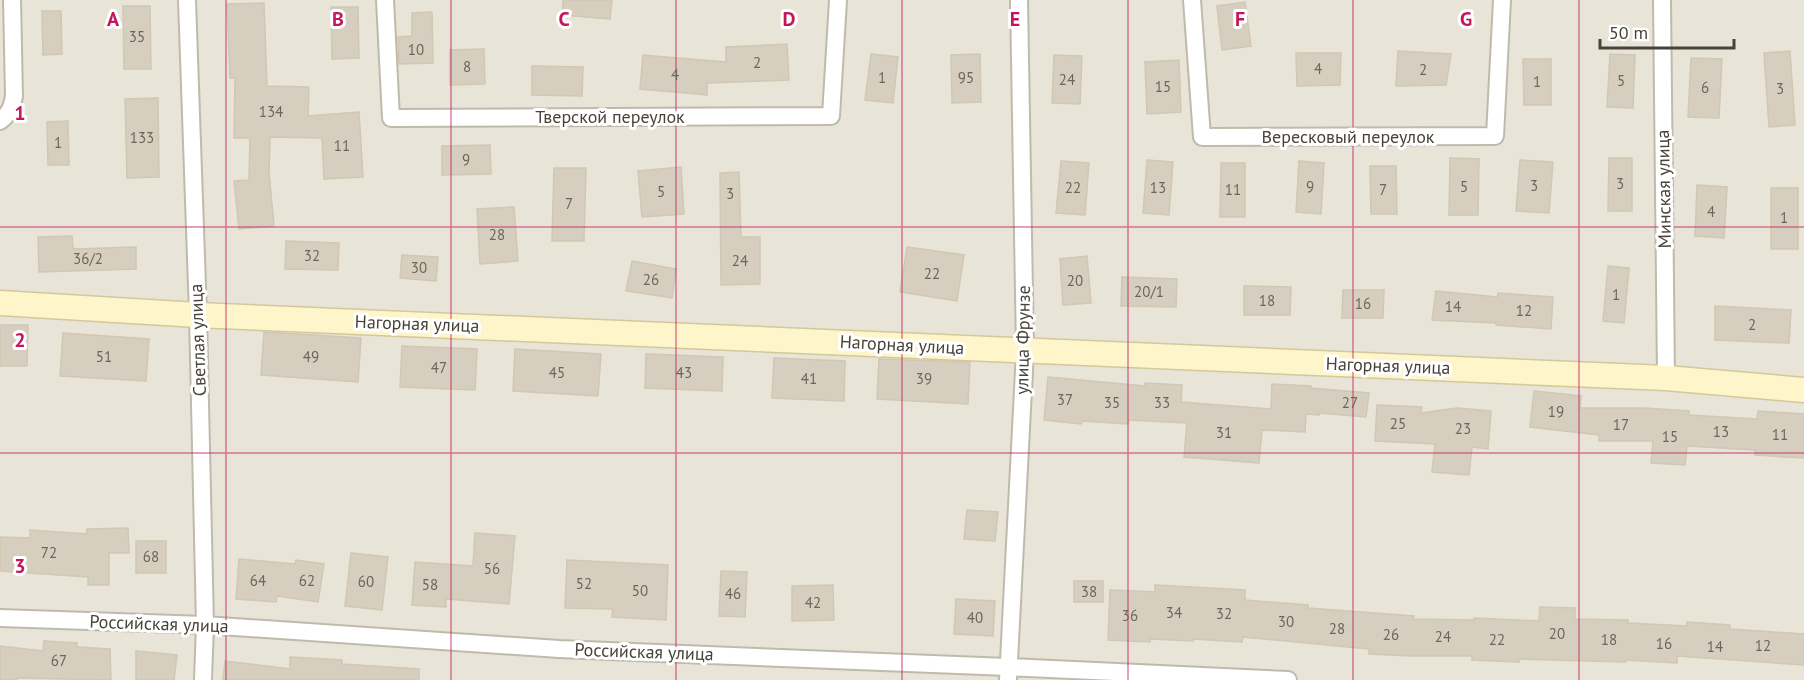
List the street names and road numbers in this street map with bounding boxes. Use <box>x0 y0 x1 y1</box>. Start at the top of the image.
street label: Тверской переулок <box>535 105 685 128</box>
street label: Вересковый переулок <box>1262 125 1435 148</box>
street label: Минская улица <box>1651 130 1676 249</box>
street label: Светлая улица <box>184 283 211 397</box>
street label: улица Фрунзе <box>1010 285 1035 395</box>
street label: Нагорная улица <box>354 310 480 337</box>
street label: Нагорная улица <box>839 330 965 359</box>
street label: Нагорная улица <box>1325 352 1451 379</box>
street label: Российская улица <box>89 610 229 637</box>
street label: Российская улица <box>574 638 714 665</box>

